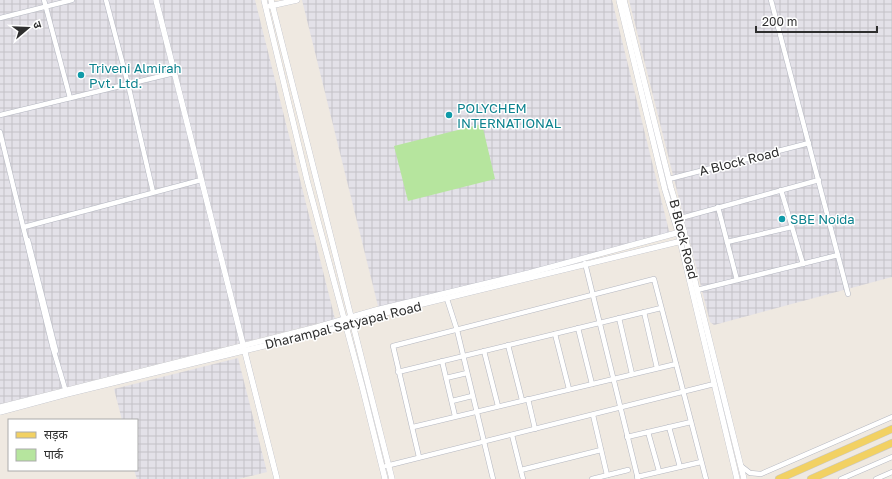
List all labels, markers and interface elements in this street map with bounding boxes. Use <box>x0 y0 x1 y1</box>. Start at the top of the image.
north arrow <box>8 8 48 48</box>
scale bar <box>756 8 877 34</box>
text: 200 m <box>762 14 797 29</box>
text: उ <box>31 19 45 30</box>
place label: Triveni Almirah Pvt. Ltd. <box>89 60 182 91</box>
marker: Triveni Almirah Pvt. Ltd. <box>76 70 86 80</box>
place label: POLYCHEM INTERNATIONAL <box>457 100 562 131</box>
marker: POLYCHEM INTERNATIONAL <box>444 110 454 120</box>
street label: A Block Road <box>697 143 781 179</box>
street label: B Block Road <box>666 197 702 281</box>
place label: SBE Noida <box>790 211 855 227</box>
marker: SBE Noida <box>777 214 787 224</box>
street label: Dharampal Satyapal Road <box>263 298 423 352</box>
legend <box>8 419 138 471</box>
text: सड़क <box>44 427 69 442</box>
text: पार्क <box>44 447 64 462</box>

